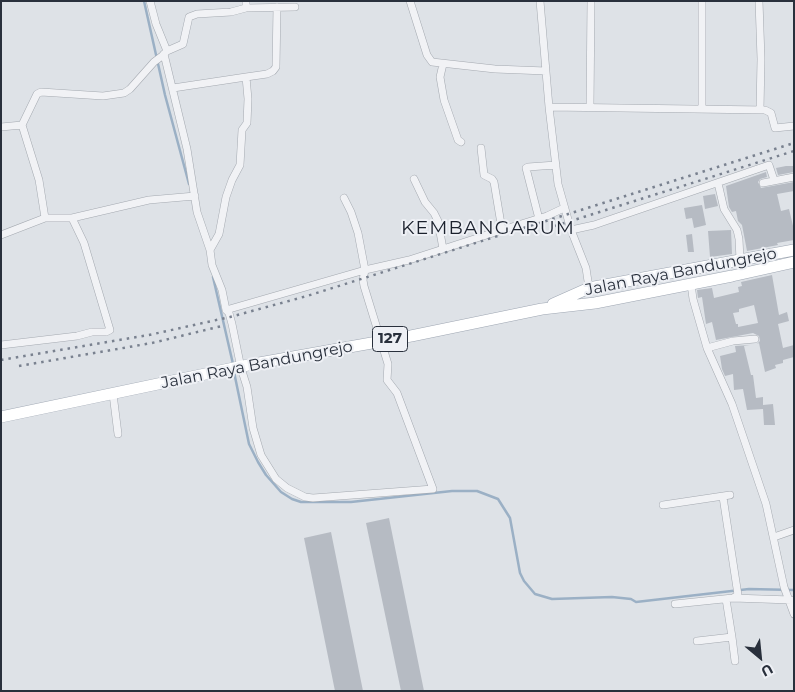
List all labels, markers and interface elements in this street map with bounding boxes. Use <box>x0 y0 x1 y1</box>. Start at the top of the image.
district label: KEMBANGARUM <box>400 217 576 239</box>
street label: Jalan Raya Bandungrejo <box>584 244 778 300</box>
road number: 127 <box>372 326 408 352</box>
street label: Jalan Raya Bandungrejo <box>160 337 354 393</box>
north arrow <box>735 632 785 682</box>
text: U <box>758 660 776 681</box>

